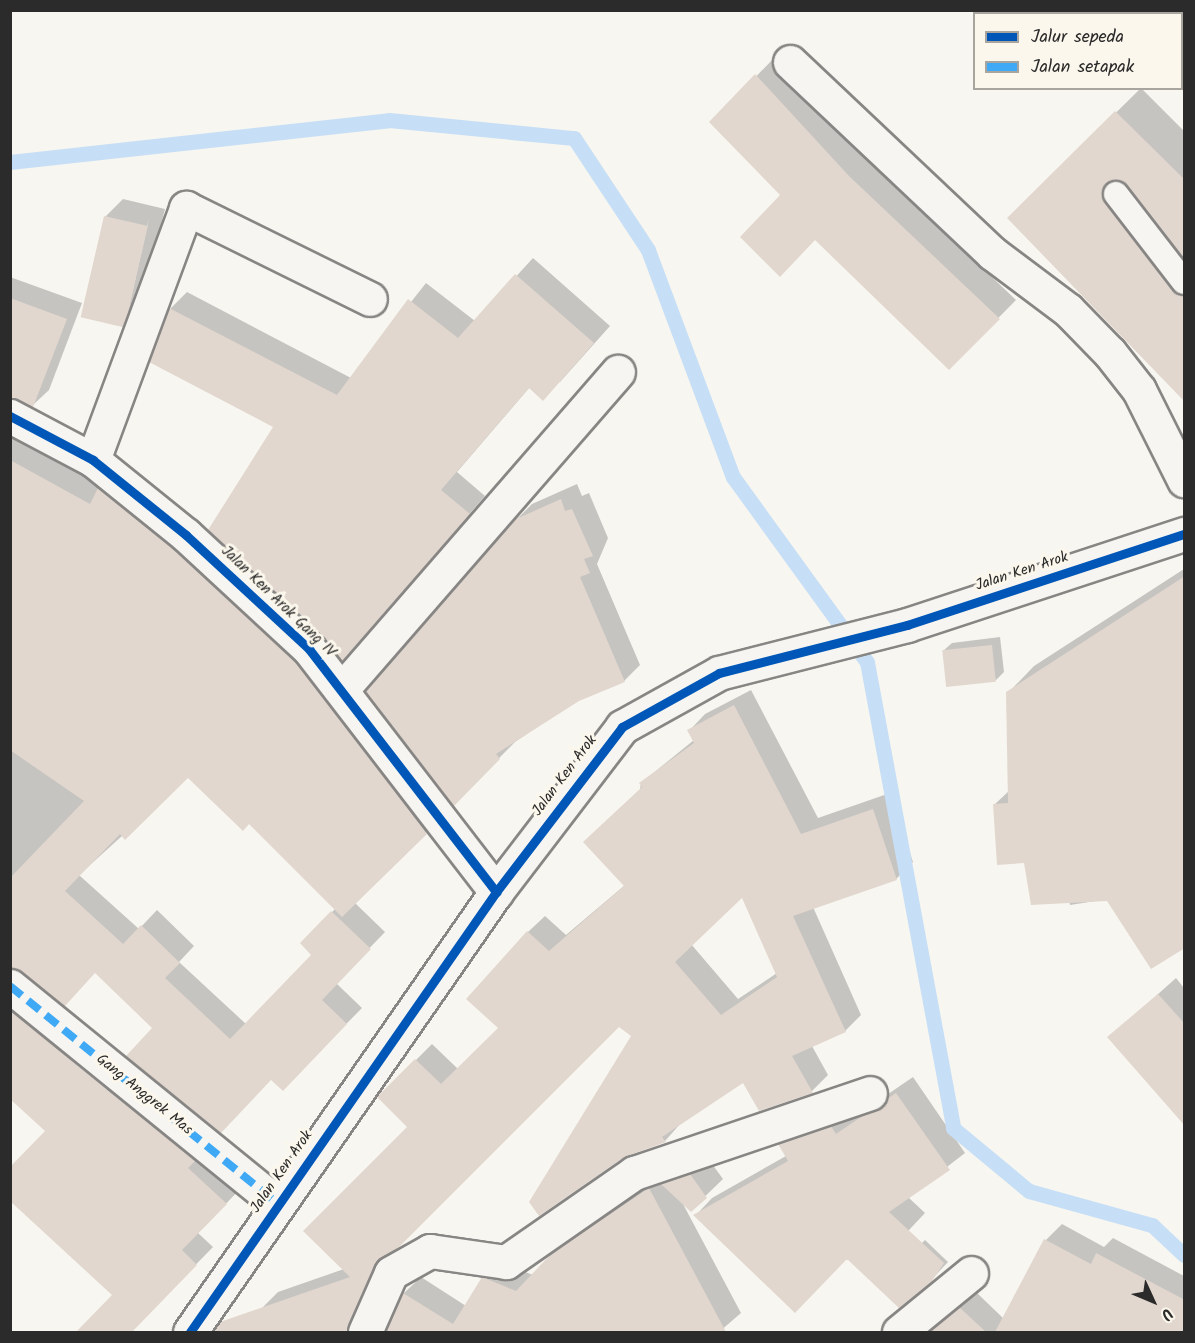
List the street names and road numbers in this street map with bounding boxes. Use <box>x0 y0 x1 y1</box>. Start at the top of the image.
street label: Jalan Ken Arok Gang IV <box>217 543 339 661</box>
street label: Jalan Ken Arok <box>973 549 1071 595</box>
street label: Jalan Ken Arok <box>529 732 601 820</box>
street label: Gang Anggrek Mas <box>92 1051 196 1139</box>
street label: Jalan Ken Arok <box>247 1127 317 1217</box>

